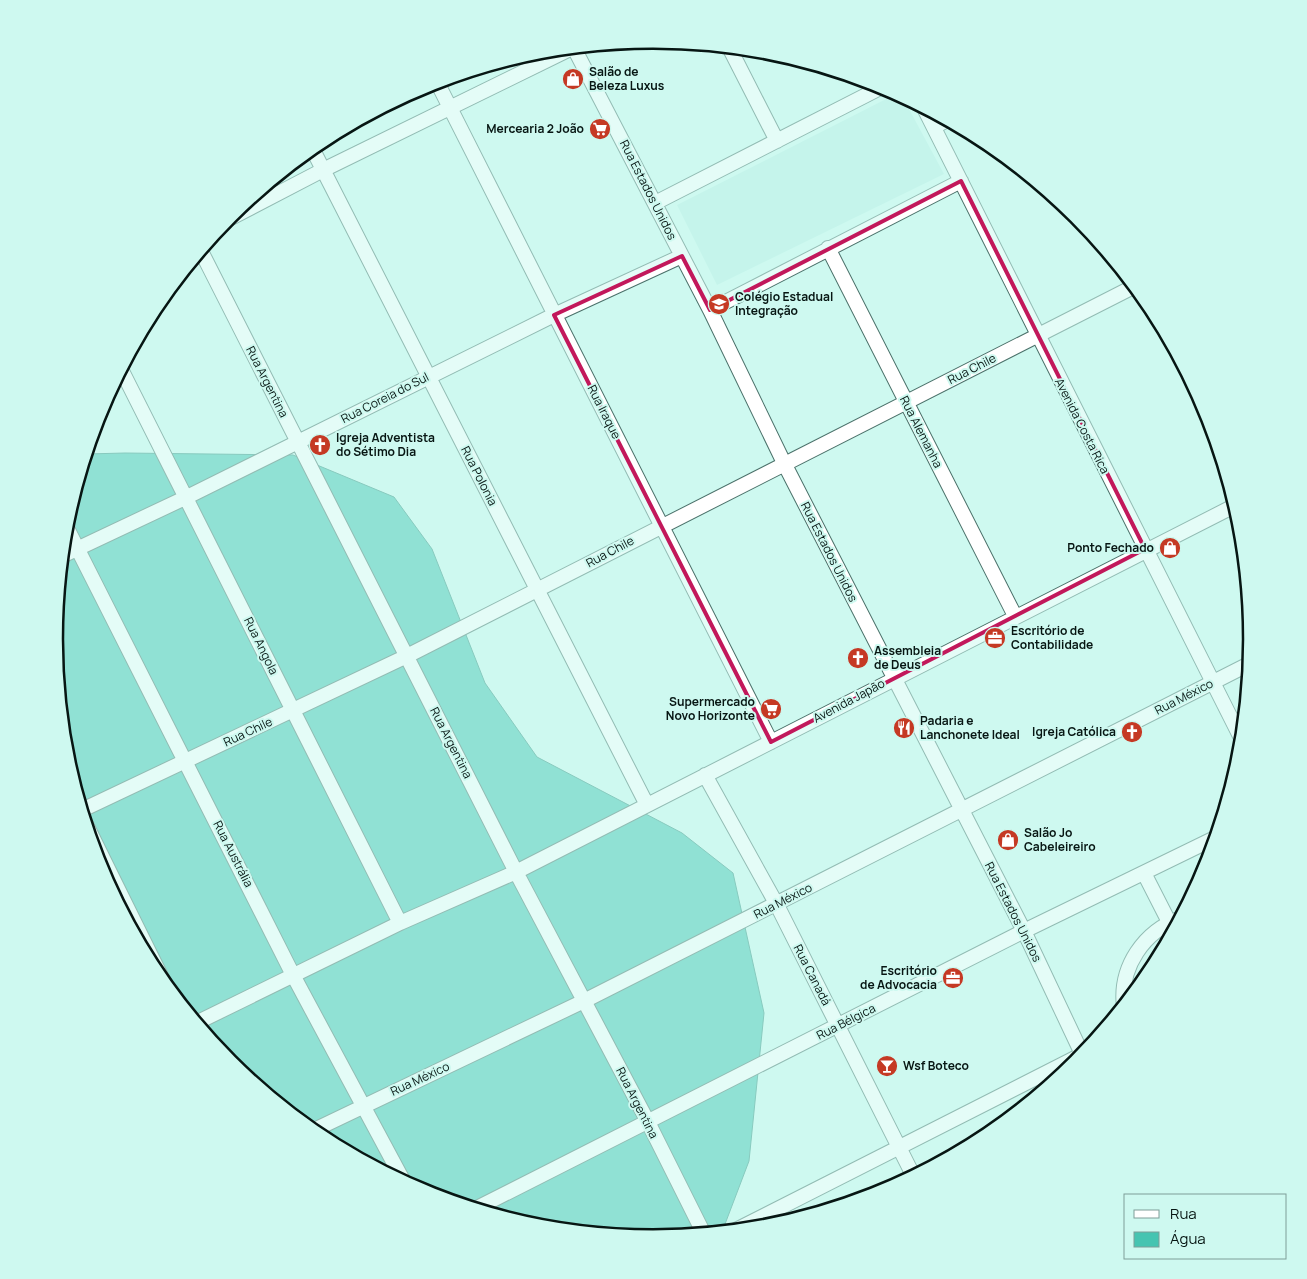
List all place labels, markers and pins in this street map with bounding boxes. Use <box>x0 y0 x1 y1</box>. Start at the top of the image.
place label: Salão de Beleza Luxus <box>589 63 665 94</box>
shop icon: Salão de Beleza Luxus <box>561 67 585 91</box>
supermarket icon: Mercearia 2 João <box>588 117 612 141</box>
place label: Mercearia 2 João <box>486 120 584 137</box>
place label: Colégio Estadual Integração <box>735 288 833 319</box>
school or university icon: Colégio Estadual Integração <box>707 292 731 316</box>
place label: Igreja Adventista do Sétimo Dia <box>336 429 435 460</box>
church icon: Igreja Adventista do Sétimo Dia <box>308 433 332 457</box>
shop icon: Ponto Fechado <box>1158 536 1182 560</box>
place label: Ponto Fechado <box>1067 539 1154 556</box>
place label: Escritório de Contabilidade <box>1011 622 1093 653</box>
office icon: Escritório de Contabilidade <box>983 626 1007 650</box>
place label: Assembleia de Deus <box>874 642 941 673</box>
church icon: Assembleia de Deus <box>846 646 870 670</box>
place label: Supermercado Novo Horizonte <box>666 693 755 724</box>
supermarket icon: Supermercado Novo Horizonte <box>759 697 783 721</box>
place label: Padaria e Lanchonete Ideal <box>920 712 1020 743</box>
restaurant icon: Padaria e Lanchonete Ideal <box>892 716 916 740</box>
church icon: Igreja Católica <box>1120 720 1144 744</box>
place label: Igreja Católica <box>1032 723 1116 740</box>
place label: Salão Jo Cabeleireiro <box>1024 824 1096 855</box>
shop icon: Salão Jo Cabeleireiro <box>996 828 1020 852</box>
place label: Escritório de Advocacia <box>860 962 937 993</box>
office icon: Escritório de Advocacia <box>941 966 965 990</box>
bar icon: Wsf Boteco <box>875 1054 899 1078</box>
place label: Wsf Boteco <box>903 1057 969 1074</box>

